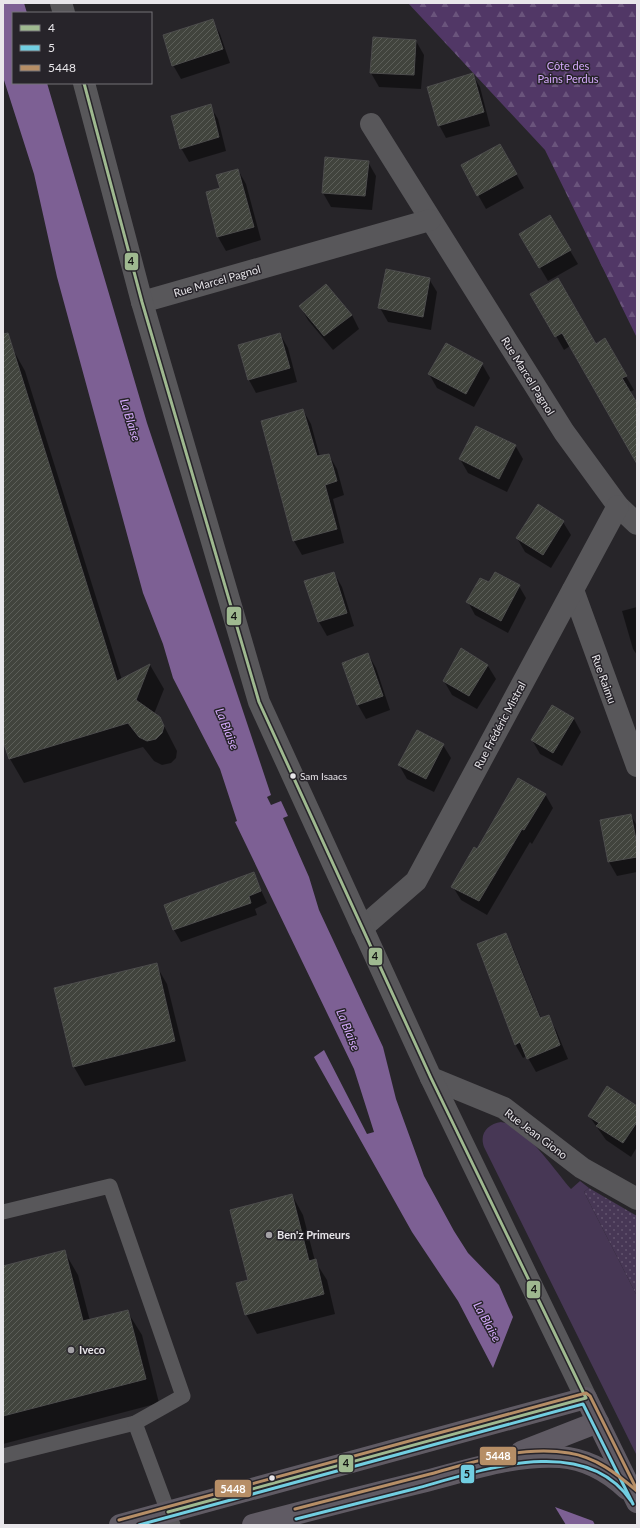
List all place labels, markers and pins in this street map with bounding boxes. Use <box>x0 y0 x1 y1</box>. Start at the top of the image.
place label: Sam Isaacs <box>300 770 347 782</box>
marker: Sam Isaacs <box>288 771 298 781</box>
place label: Ben'z Primeurs <box>277 1228 350 1241</box>
marker: Ben'z Primeurs <box>264 1230 274 1240</box>
place label: Iveco <box>79 1343 105 1356</box>
marker: Iveco <box>66 1345 76 1355</box>
unlabelled marker <box>267 1473 277 1483</box>

